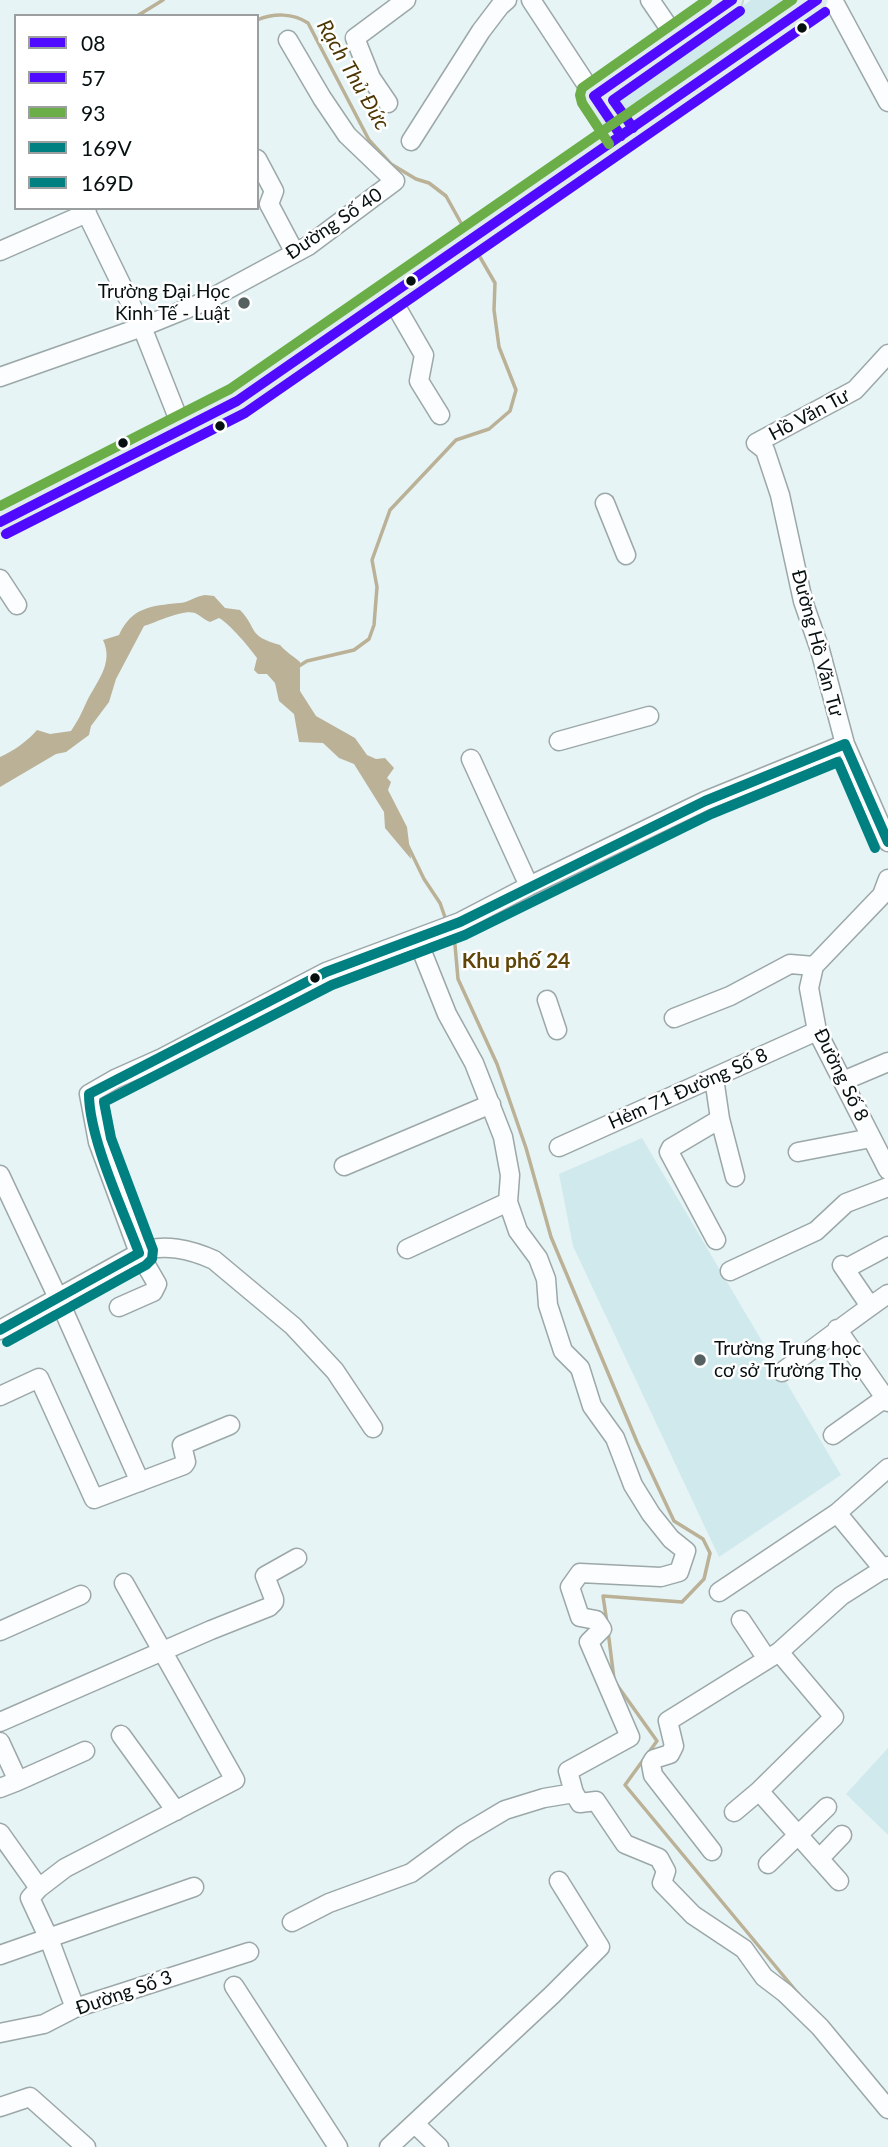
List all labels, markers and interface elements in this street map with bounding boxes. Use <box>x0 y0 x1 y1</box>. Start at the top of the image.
legend <box>14 14 259 210</box>
water label: Rạch Thủ Đức <box>311 15 395 135</box>
unlabelled marker <box>795 21 809 35</box>
text: 08 <box>81 30 105 55</box>
text: 57 <box>81 65 105 90</box>
text: 93 <box>81 100 105 125</box>
text: 169V <box>81 135 132 160</box>
text: 169D <box>81 170 134 195</box>
street label: Đường Số 40 <box>281 183 387 265</box>
unlabelled marker <box>404 274 418 288</box>
place label: Trường Đại Học Kinh Tế - Luật <box>98 281 230 325</box>
marker: Trường Đại Học Kinh Tế - Luật <box>236 295 252 311</box>
street label: Hồ Văn Tư <box>765 384 853 446</box>
unlabelled marker <box>213 419 227 433</box>
unlabelled marker <box>116 436 130 450</box>
street label: Đường Hồ Văn Tư <box>786 567 848 719</box>
district label: Khu phố 24 <box>462 948 570 974</box>
unlabelled marker <box>308 971 322 985</box>
street label: Đường Số 8 <box>809 1025 873 1125</box>
street label: Hẻm 71 Đường Số 8 <box>605 1044 771 1134</box>
place label: Trường Trung học cơ sở Trường Thọ <box>714 1338 862 1382</box>
marker: Trường Trung học cơ sở Trường Thọ <box>692 1352 708 1368</box>
street label: Đường Số 3 <box>73 1966 175 2020</box>

